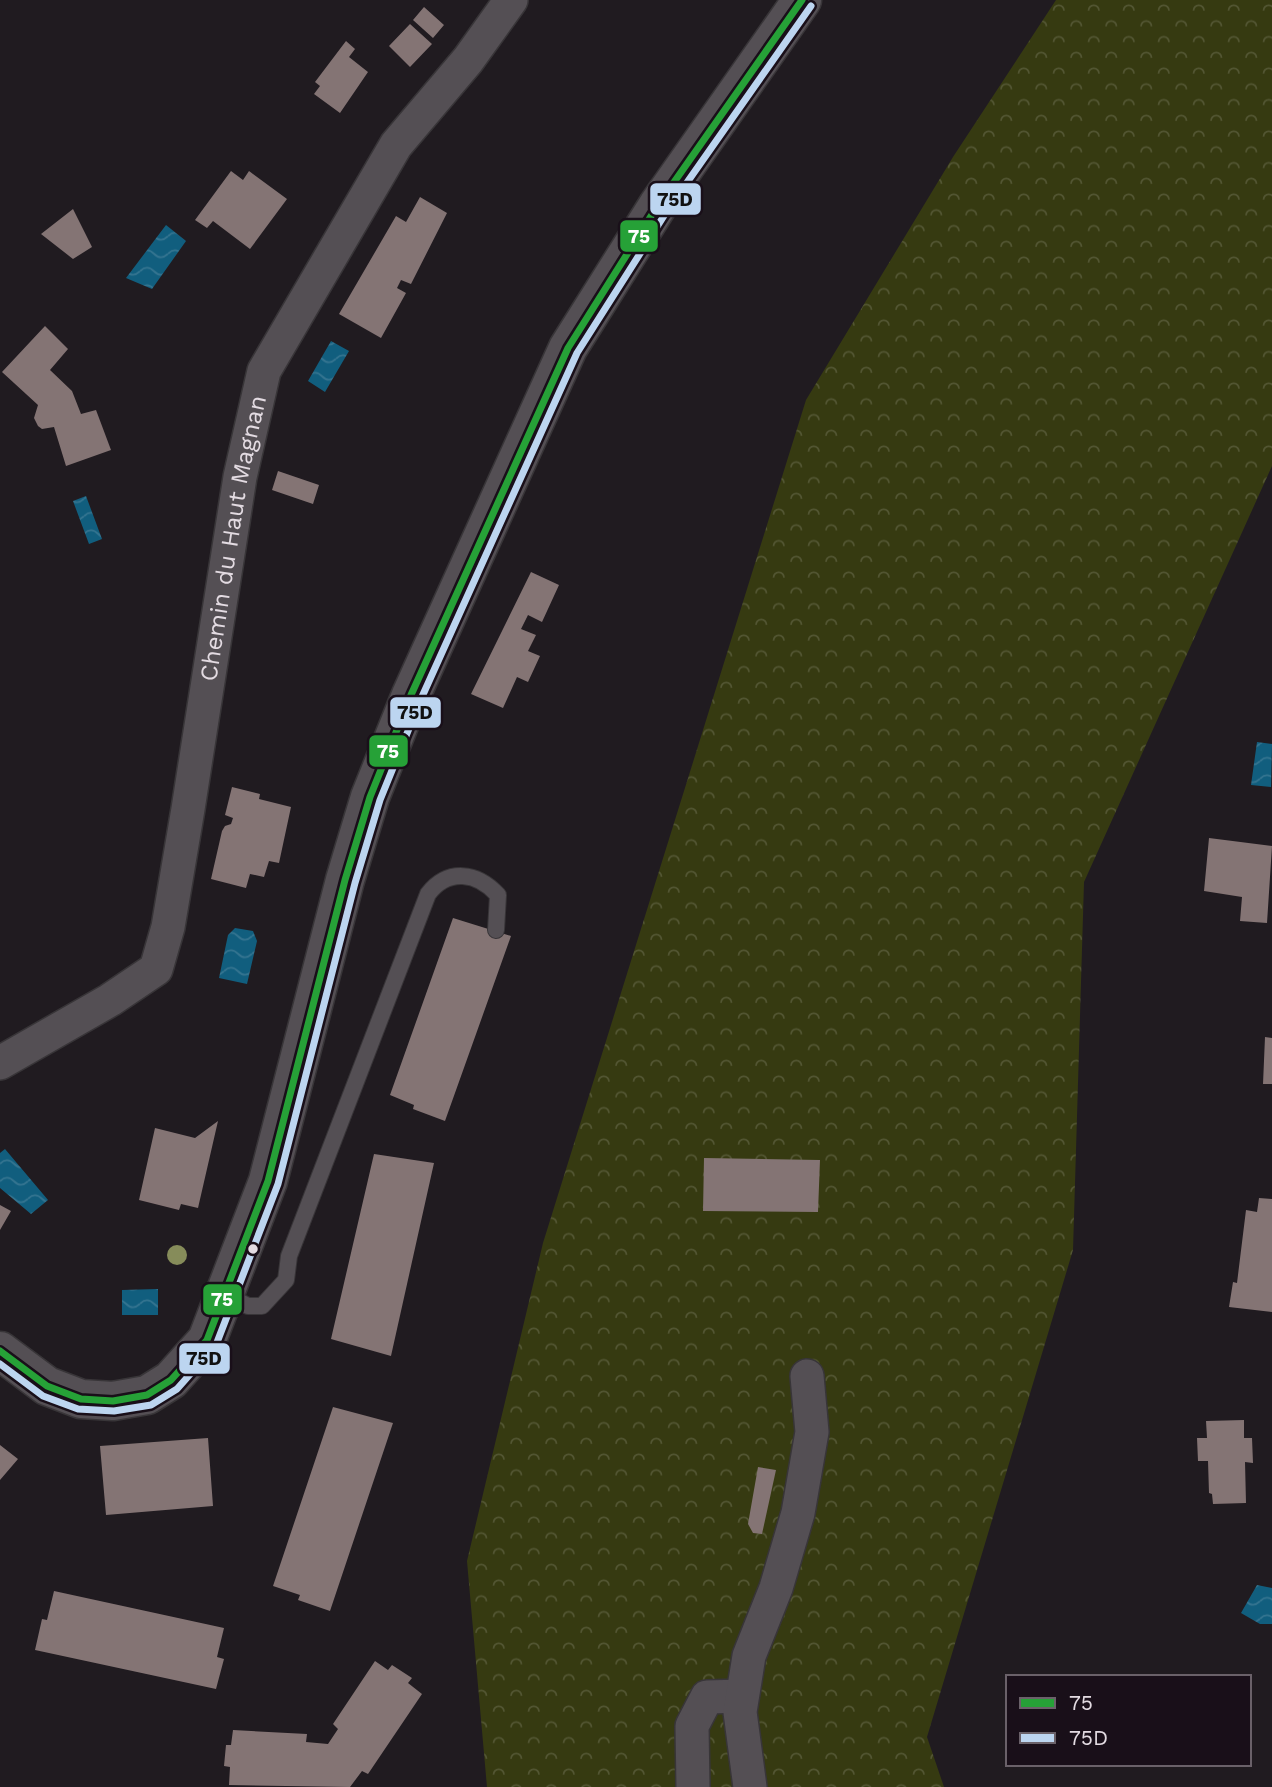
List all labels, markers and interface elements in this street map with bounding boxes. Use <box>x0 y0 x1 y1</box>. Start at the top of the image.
line badge: 75D <box>649 182 702 216</box>
text: 75D <box>657 188 693 211</box>
line badge: 75 <box>619 219 659 253</box>
text: 75 <box>628 225 650 248</box>
street label: Chemin du Haut Magnan <box>194 393 272 683</box>
line badge: 75D <box>389 696 442 729</box>
text: 75D <box>397 701 433 724</box>
line badge: 75 <box>368 734 409 768</box>
text: 75 <box>377 740 399 763</box>
unlabelled marker <box>246 1242 260 1256</box>
line badge: 75 <box>202 1283 243 1316</box>
text: 75 <box>211 1288 233 1311</box>
line badge: 75D <box>178 1342 231 1375</box>
text: 75D <box>186 1347 222 1370</box>
legend <box>1006 1675 1251 1766</box>
text: 75 <box>1069 1690 1093 1715</box>
text: 75D <box>1069 1725 1108 1750</box>

